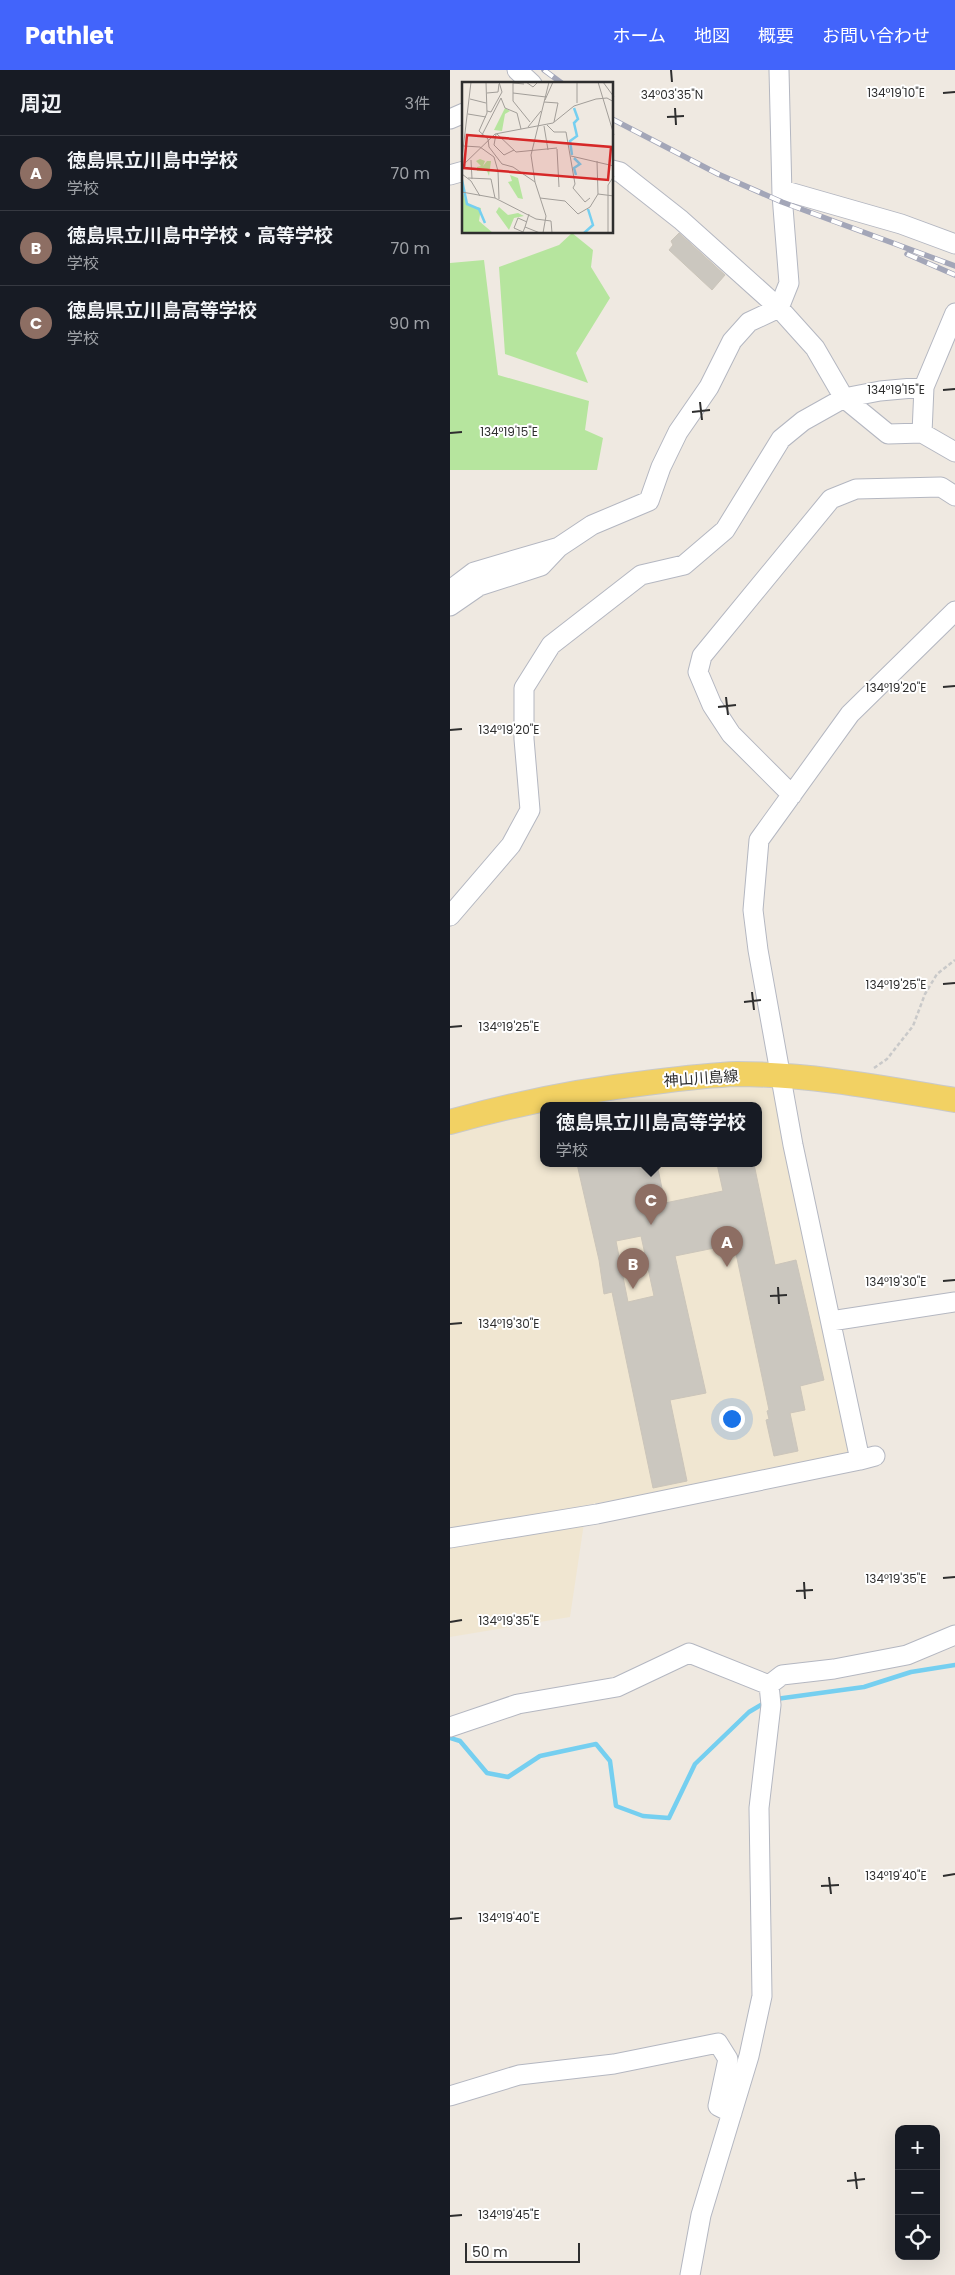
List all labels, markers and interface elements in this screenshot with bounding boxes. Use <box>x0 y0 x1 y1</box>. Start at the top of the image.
text: Pathlet <box>25 19 114 52</box>
text: ホーム <box>613 23 666 48</box>
text: 地図 <box>694 23 730 48</box>
text: 概要 <box>758 23 794 48</box>
text: お問い合わせ <box>822 23 930 48</box>
inset map <box>462 82 614 234</box>
text: 134°19'10"E <box>867 84 925 101</box>
text: 34°03'35"N <box>641 86 703 103</box>
text: 周辺 <box>20 89 62 118</box>
text: 3件 <box>405 92 430 115</box>
text: 徳島県立川島中学校 <box>67 147 238 174</box>
text: A <box>30 162 42 185</box>
text: 70 m <box>390 162 430 185</box>
text: 学校 <box>67 177 99 200</box>
text: 徳島県立川島中学校・高等学校 <box>67 222 333 249</box>
text: B <box>31 237 41 260</box>
text: 70 m <box>390 237 430 260</box>
text: 学校 <box>67 252 99 275</box>
text: 徳島県立川島高等学校 <box>67 297 257 324</box>
text: C <box>30 312 42 335</box>
text: 90 m <box>389 312 430 335</box>
text: 学校 <box>67 327 99 350</box>
text: 134°19'15"E <box>867 381 925 398</box>
text: 134°19'15"E <box>480 423 538 440</box>
text: 134°19'20"E <box>866 679 926 696</box>
text: 134°19'20"E <box>479 721 539 738</box>
text: 134°19'25"E <box>866 976 926 993</box>
text: 134°19'25"E <box>479 1018 539 1035</box>
street label: 神山川島線 <box>663 1065 739 1091</box>
popup <box>540 1102 762 1167</box>
text: 徳島県立川島高等学校 <box>556 1109 746 1136</box>
text: 学校 <box>556 1139 588 1162</box>
pin: C <box>635 1184 667 1225</box>
pin: A <box>711 1226 743 1267</box>
pin: B <box>617 1248 649 1289</box>
text: 134°19'30"E <box>866 1273 926 1290</box>
text: 134°19'30"E <box>479 1315 539 1332</box>
your location <box>719 1406 745 1432</box>
text: 134°19'35"E <box>866 1570 926 1587</box>
text: 134°19'35"E <box>479 1612 539 1629</box>
text: 134°19'40"E <box>865 1867 927 1884</box>
text: 134°19'40"E <box>478 1909 540 1926</box>
map controls <box>895 2125 940 2260</box>
button: + <box>895 2125 940 2170</box>
button: − <box>895 2170 940 2215</box>
text: 134°19'45"E <box>478 2206 540 2223</box>
button: locate <box>895 2215 940 2260</box>
scale bar <box>465 2240 580 2263</box>
text: 50 m <box>472 2242 508 2262</box>

